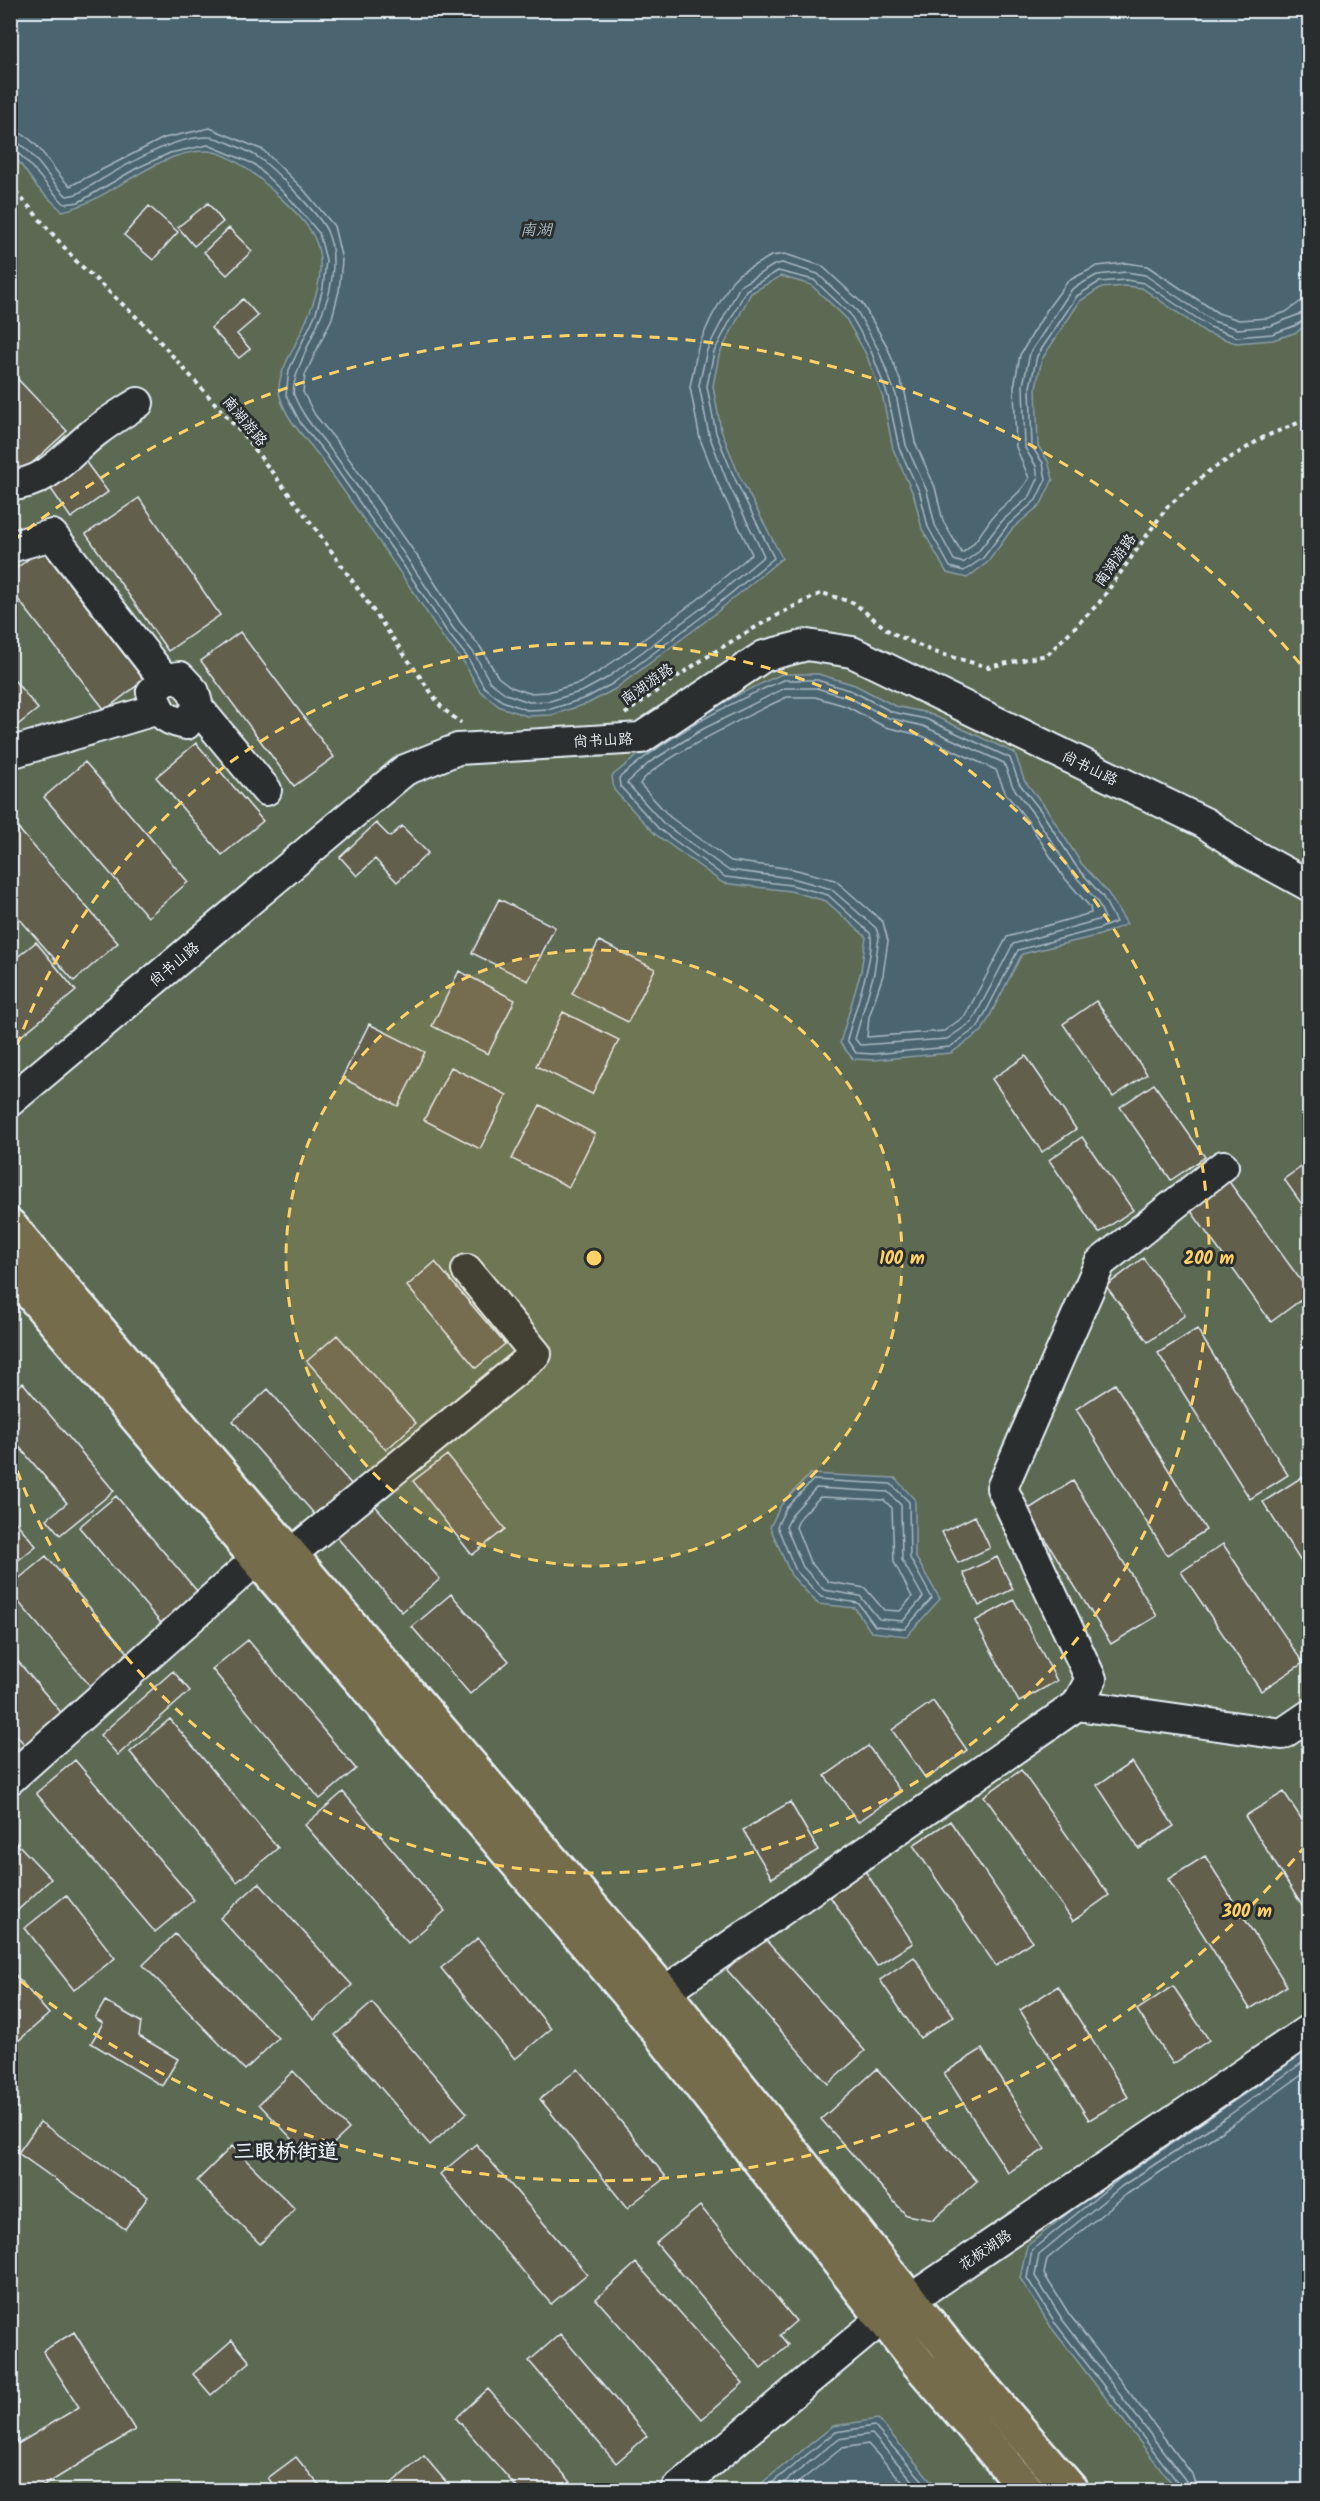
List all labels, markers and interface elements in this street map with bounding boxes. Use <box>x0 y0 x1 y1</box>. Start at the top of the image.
water label: 南湖 <box>520 218 554 243</box>
street label: 南湖游路 <box>216 391 273 452</box>
street label: 南湖游路 <box>1089 529 1143 592</box>
street label: 南湖游路 <box>616 658 679 712</box>
street label: 尚书山路 <box>572 727 634 755</box>
street label: 尚书山路 <box>1057 745 1122 793</box>
street label: 尚书山路 <box>144 936 205 993</box>
text: 100 m <box>879 1245 925 1274</box>
text: 200 m <box>1184 1245 1235 1274</box>
centre of rings <box>584 1248 604 1268</box>
text: 300 m <box>1221 1898 1272 1927</box>
district label: 三眼桥街道 <box>234 2136 339 2169</box>
street label: 花板湖路 <box>954 2224 1017 2278</box>

